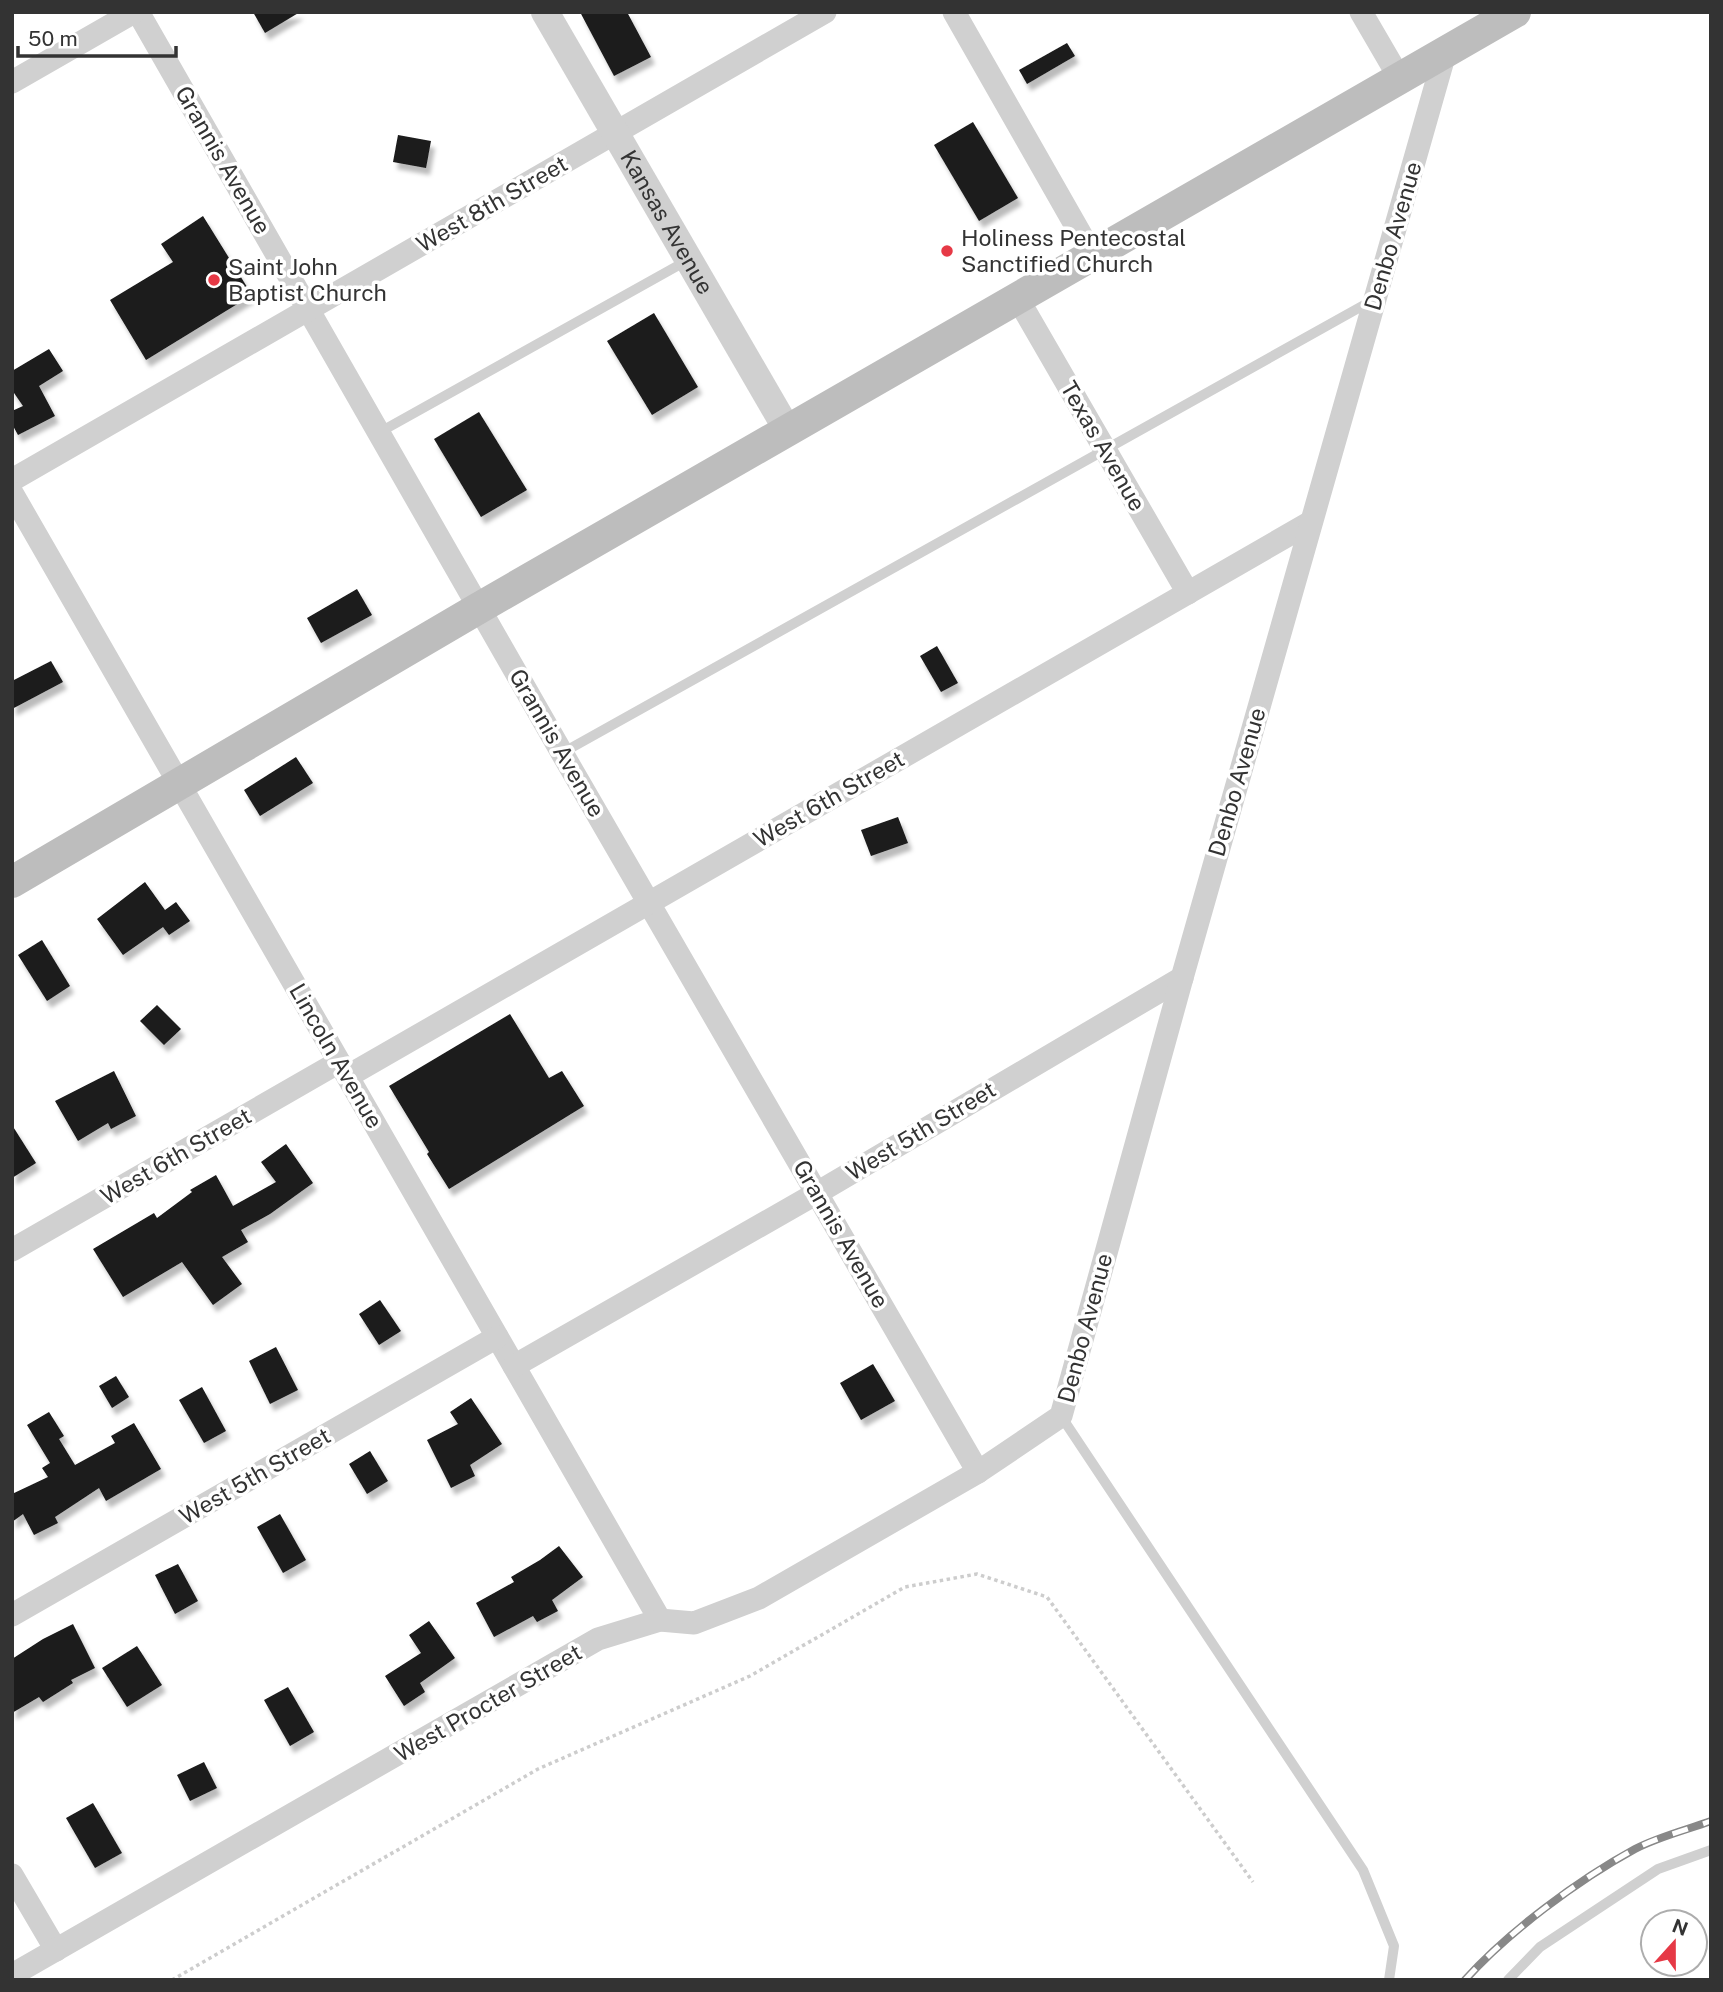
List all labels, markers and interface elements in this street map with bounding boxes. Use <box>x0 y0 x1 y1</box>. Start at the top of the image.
scale bar <box>18 14 175 58</box>
text: 50 m <box>28 26 78 51</box>
street label: Grannis Avenue <box>170 81 277 239</box>
street label: Kansas Avenue <box>615 145 720 299</box>
street label: West 8th Street <box>412 149 572 258</box>
street label: Denbo Avenue <box>1358 158 1427 313</box>
place label: Holiness Pentecostal Sanctified Church <box>961 224 1186 277</box>
marker: Holiness Pentecostal Sanctified Church <box>939 243 955 259</box>
place label: Saint John Baptist Church <box>228 253 387 306</box>
marker: Saint John Baptist Church <box>206 272 222 288</box>
street label: Texas Avenue <box>1055 376 1152 516</box>
street label: Grannis Avenue <box>504 664 611 822</box>
street label: Denbo Avenue <box>1202 704 1271 859</box>
street label: West 6th Street <box>749 745 909 853</box>
street label: Lincoln Avenue <box>284 979 389 1133</box>
street label: West 5th Street <box>841 1075 1000 1186</box>
street label: West 6th Street <box>96 1102 256 1210</box>
street label: Grannis Avenue <box>788 1155 895 1313</box>
street label: Denbo Avenue <box>1052 1250 1117 1405</box>
street label: West 5th Street <box>175 1422 335 1530</box>
street label: West Procter Street <box>389 1638 586 1767</box>
north arrow <box>1639 1908 1709 1978</box>
text: N <box>1669 1914 1691 1940</box>

